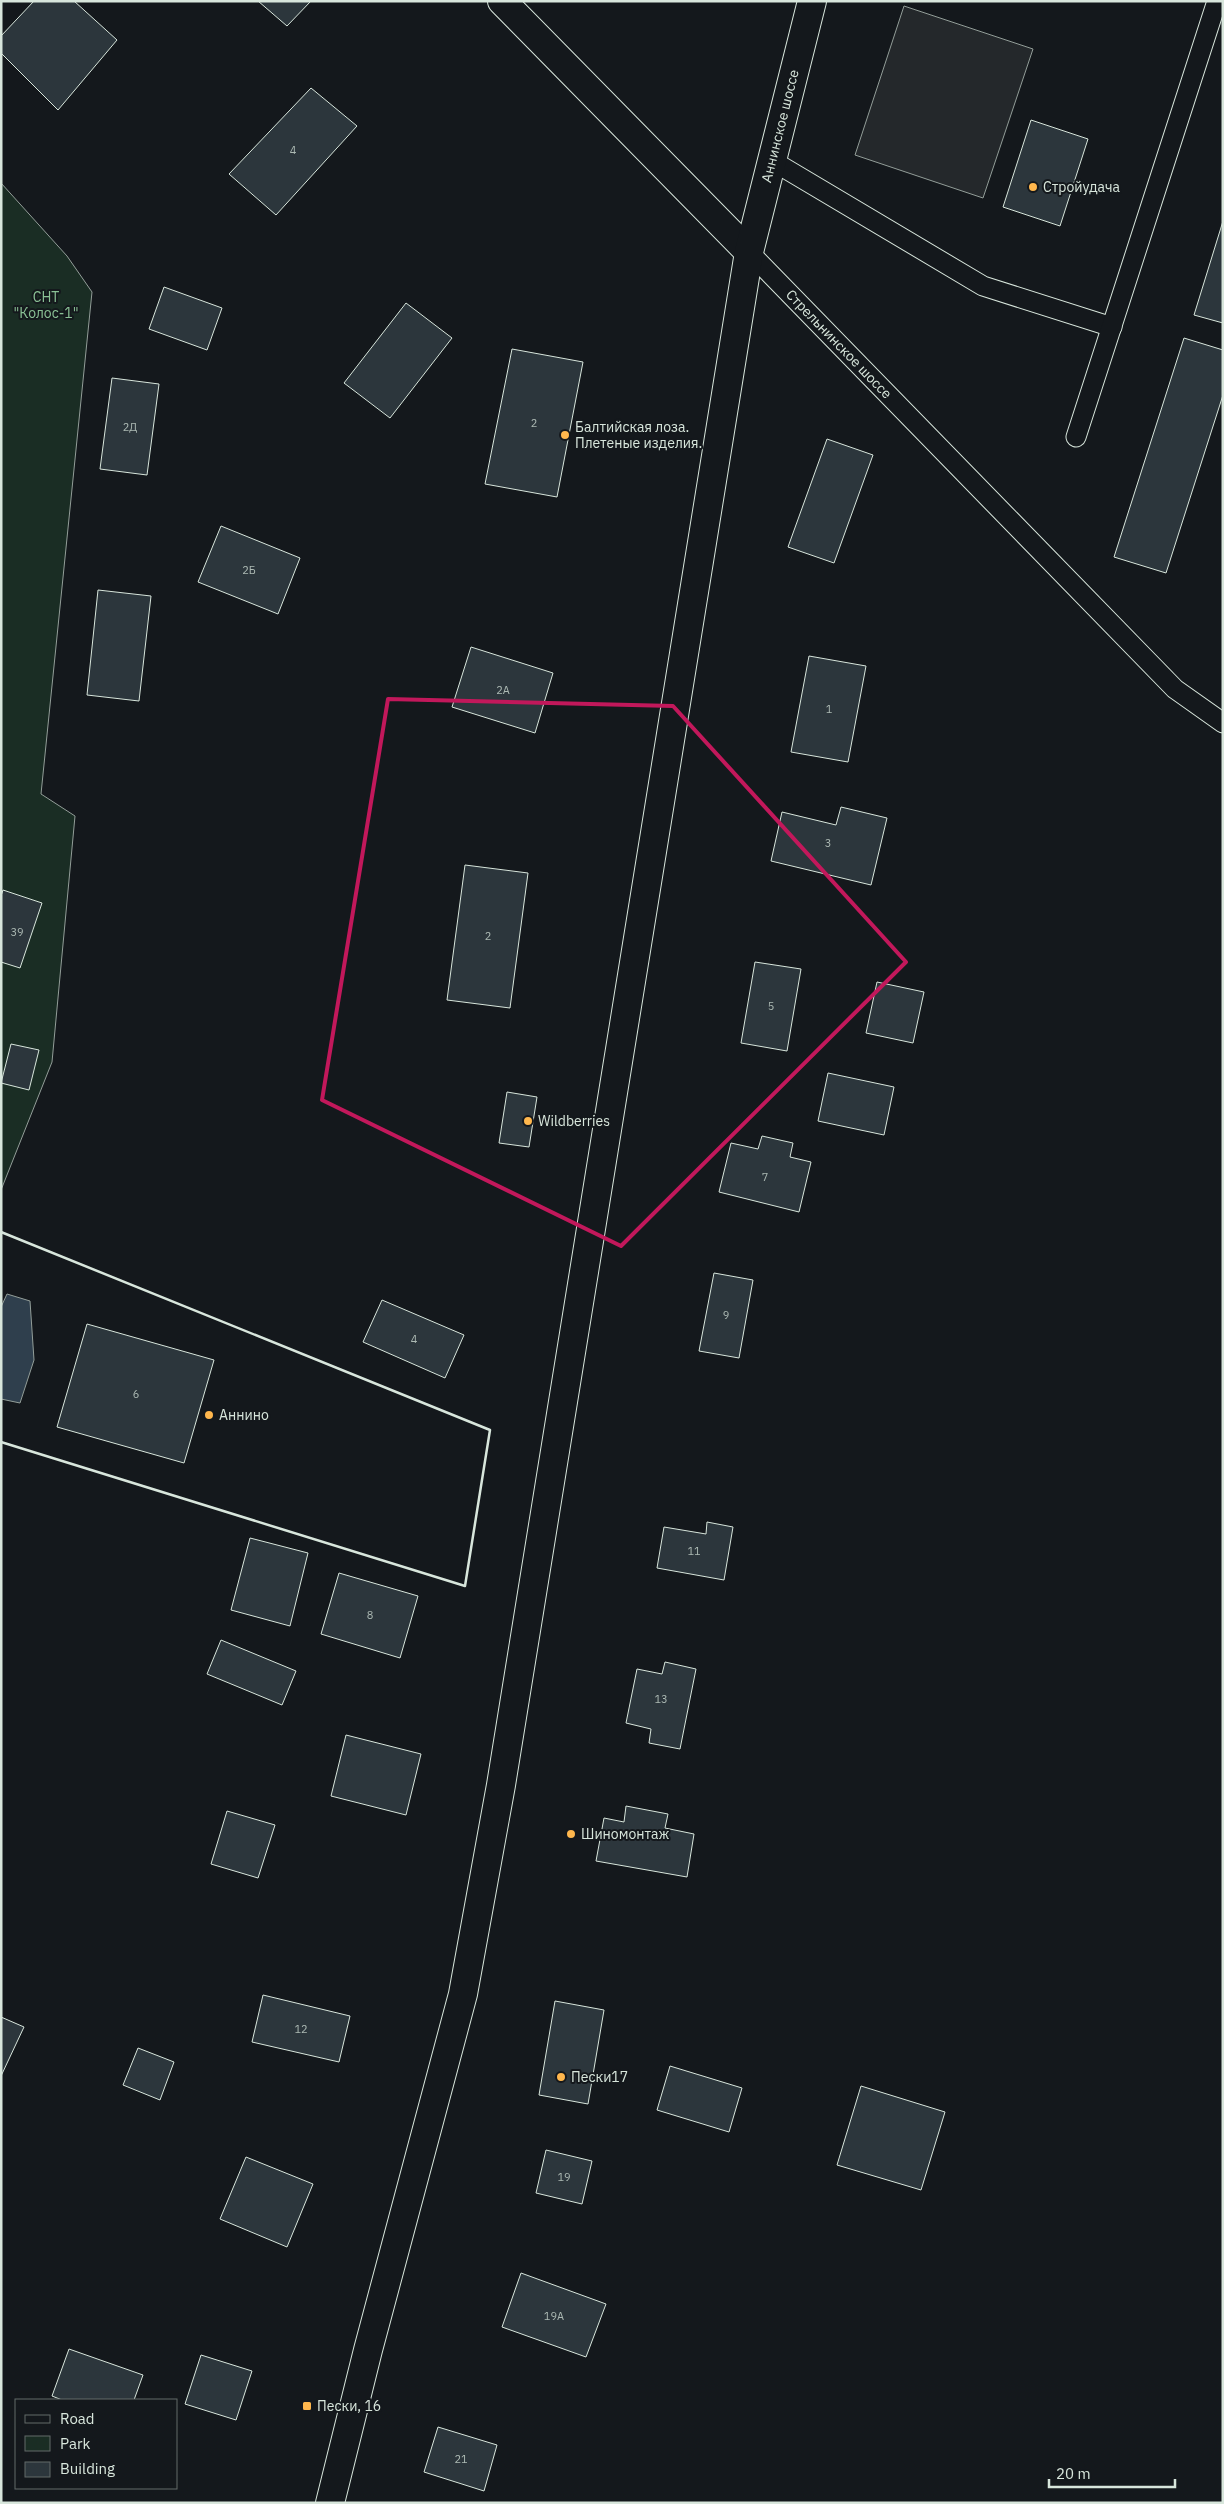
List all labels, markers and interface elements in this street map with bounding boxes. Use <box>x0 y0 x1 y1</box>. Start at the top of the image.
street label: Аннинское шоссе <box>757 67 803 184</box>
house number: 4 <box>290 143 297 157</box>
place label: Стройудача <box>1043 178 1120 196</box>
marker: Стройудача <box>1027 181 1039 193</box>
street label: Стрельнинское шоссе <box>782 286 896 403</box>
park label: СНТ "Колос-1" <box>13 288 79 322</box>
house number: 2 <box>531 416 537 430</box>
place label: Балтийская лоза. Плетеные изделия. <box>575 418 702 452</box>
house number: 2Д <box>123 420 137 434</box>
marker: Балтийская лоза. Плетеные изделия. <box>559 429 571 441</box>
house number: 2Б <box>242 563 256 577</box>
house number: 2А <box>496 683 510 697</box>
house number: 1 <box>826 702 833 716</box>
house number: 3 <box>825 836 831 850</box>
house number: 39 <box>10 925 24 939</box>
house number: 2 <box>485 929 491 943</box>
house number: 5 <box>768 999 774 1013</box>
place label: Wildberries <box>538 1112 610 1130</box>
marker: Wildberries <box>522 1115 534 1127</box>
house number: 7 <box>762 1170 768 1184</box>
house number: 9 <box>723 1308 729 1322</box>
house number: 4 <box>411 1332 418 1346</box>
house number: 6 <box>133 1387 139 1401</box>
place label: Аннино <box>219 1406 269 1424</box>
marker: Аннино <box>203 1409 215 1421</box>
house number: 11 <box>687 1544 701 1558</box>
house number: 8 <box>367 1608 373 1622</box>
house number: 13 <box>654 1692 668 1706</box>
place label: Шиномонтаж <box>581 1825 669 1843</box>
marker: Шиномонтаж <box>565 1828 577 1840</box>
house number: 12 <box>294 2022 308 2036</box>
place label: Пески17 <box>571 2068 628 2086</box>
marker: Пески17 <box>555 2071 567 2083</box>
house number: 19 <box>557 2170 571 2184</box>
house number: 19А <box>544 2309 564 2323</box>
place label: Пески, 16 <box>317 2397 381 2415</box>
legend <box>15 2399 178 2489</box>
marker: Пески, 16 <box>301 2400 313 2412</box>
text: Road <box>60 2409 95 2428</box>
text: Park <box>60 2434 90 2453</box>
house number: 21 <box>454 2452 468 2466</box>
scale bar <box>1049 2456 1175 2488</box>
text: Building <box>60 2459 115 2478</box>
text: 20 m <box>1056 2464 1091 2483</box>

